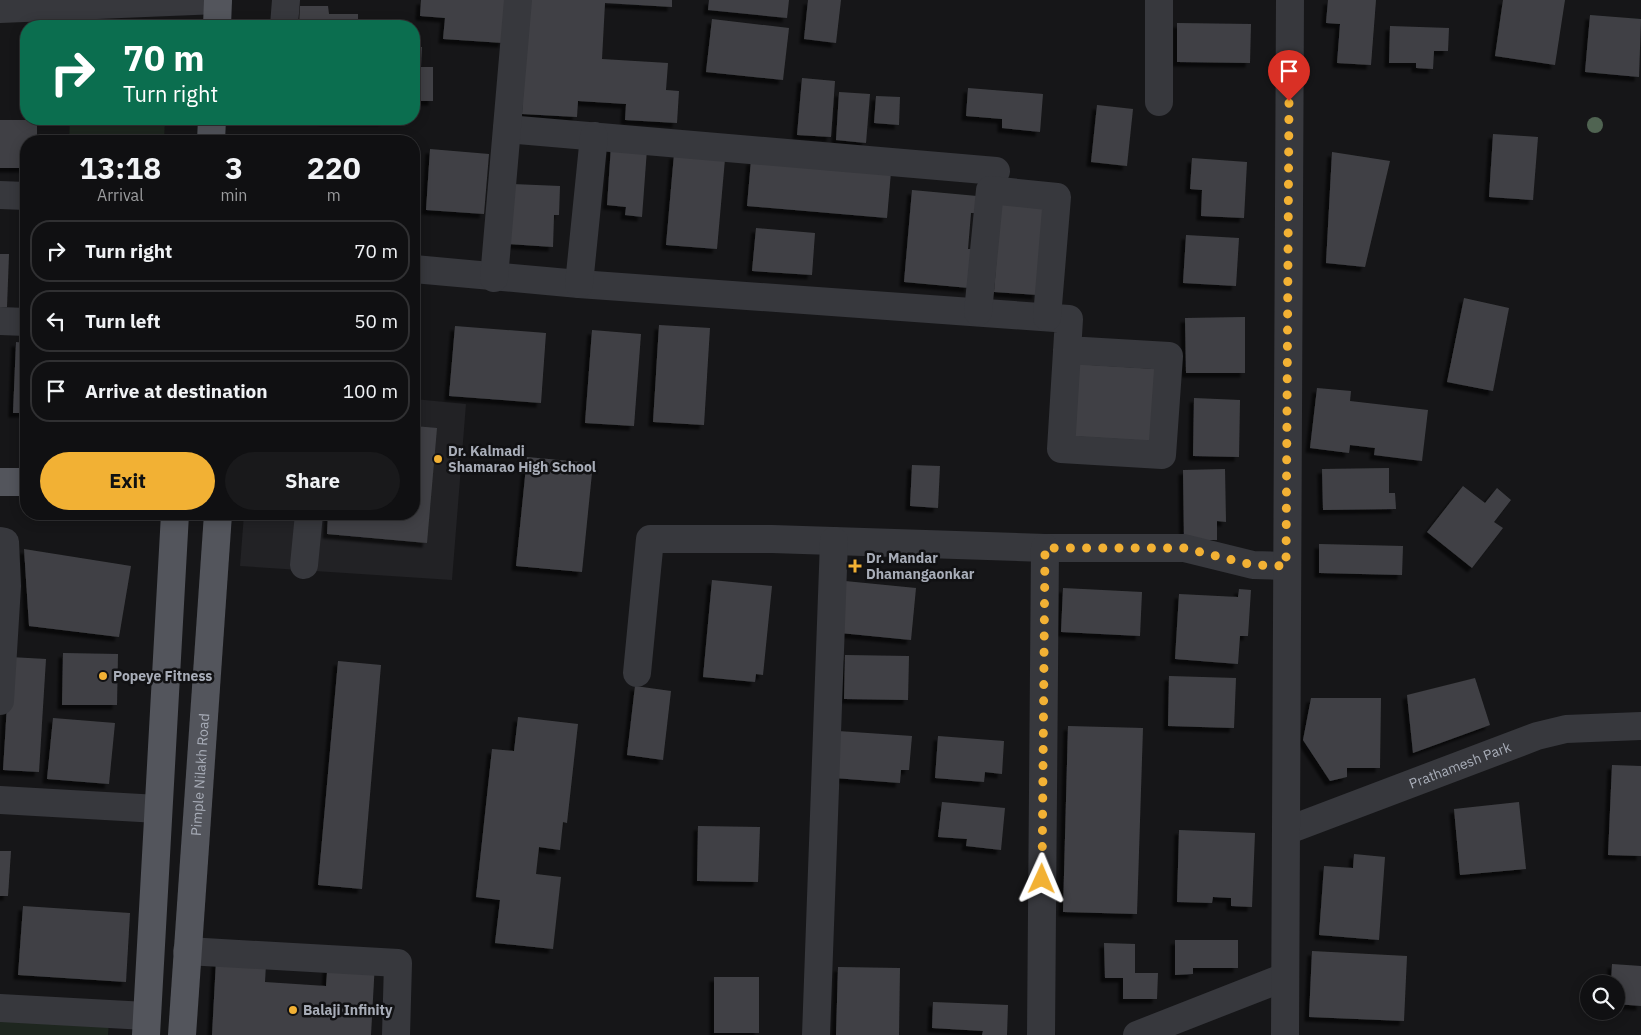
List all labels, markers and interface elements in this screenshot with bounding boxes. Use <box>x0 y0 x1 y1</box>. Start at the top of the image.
text: 70 m <box>123 35 205 81</box>
icon: right <box>40 40 105 105</box>
pin <box>1268 50 1310 101</box>
icon: arrive <box>1275 57 1303 85</box>
text: Turn right <box>123 79 218 108</box>
text: 13:18 <box>79 148 161 187</box>
text: 3 <box>225 148 243 187</box>
text: 220 <box>307 148 361 187</box>
text: Arrival <box>97 185 144 205</box>
text: min <box>220 185 247 205</box>
text: m <box>327 185 341 205</box>
icon: right <box>42 237 70 265</box>
text: Turn right <box>85 239 172 263</box>
text: 70 m <box>354 239 398 263</box>
icon: left <box>42 307 70 335</box>
text: Turn left <box>85 309 161 333</box>
text: 50 m <box>354 309 398 333</box>
icon: arrive <box>42 377 70 405</box>
text: Arrive at destination <box>85 379 268 403</box>
text: 100 m <box>343 379 398 403</box>
place label: Dr. Kalmadi Shamarao High School <box>448 442 596 476</box>
button: Exit <box>40 452 215 510</box>
button: Share <box>225 452 400 510</box>
marker: Dr. Kalmadi Shamarao High School <box>432 453 444 465</box>
place label: Dr. Mandar Dhamangaonkar <box>866 549 975 583</box>
marker: Dr. Mandar Dhamangaonkar <box>848 559 862 573</box>
place label: Popeye Fitness <box>113 667 212 685</box>
marker: Popeye Fitness <box>97 670 109 682</box>
street label: Pimple Nilakh Road <box>187 713 213 836</box>
street label: Prathamesh Park <box>1406 737 1514 793</box>
position arrow <box>1015 852 1067 904</box>
map controls <box>1580 975 1625 1020</box>
button: search <box>1580 975 1625 1020</box>
place label: Balaji Infinity <box>303 1001 393 1019</box>
marker: Balaji Infinity <box>287 1004 299 1016</box>

